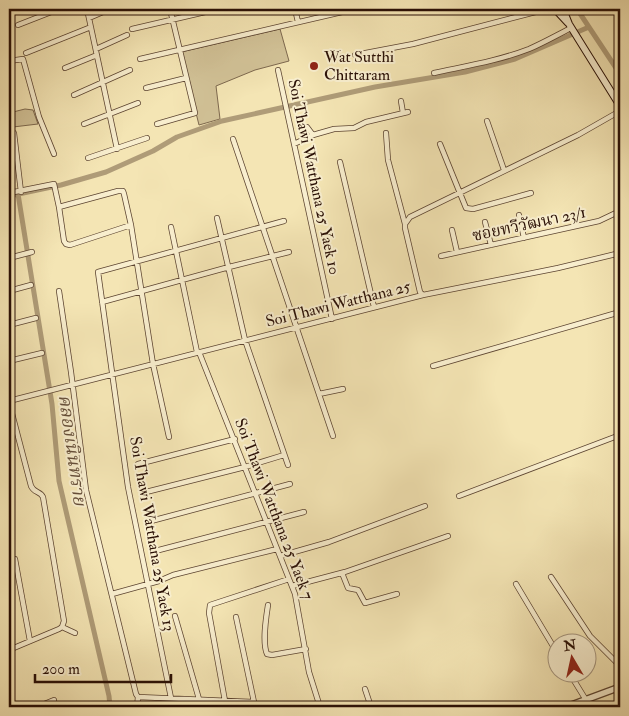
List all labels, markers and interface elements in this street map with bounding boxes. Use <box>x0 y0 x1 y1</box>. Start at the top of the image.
place label: Wat Sutthi Chittaram <box>323 47 394 85</box>
marker: Wat Sutthi Chittaram <box>308 60 320 72</box>
street label: Soi Thawi Watthana 25 Yaek 10 <box>283 77 345 277</box>
street label: ซอยทวีวัฒนา 23/1 <box>470 202 588 246</box>
street label: Soi Thawi Watthana 25 <box>264 276 412 332</box>
water label: คลองเนินทราย <box>53 393 91 508</box>
street label: Soi Thawi Watthana 25 Yaek 7 <box>230 415 318 603</box>
street label: Soi Thawi Watthana 25 Yaek 13 <box>125 435 179 633</box>
north arrow <box>546 634 596 684</box>
text: N <box>562 636 578 655</box>
scale bar <box>35 651 171 683</box>
text: 200 m <box>42 660 80 679</box>

